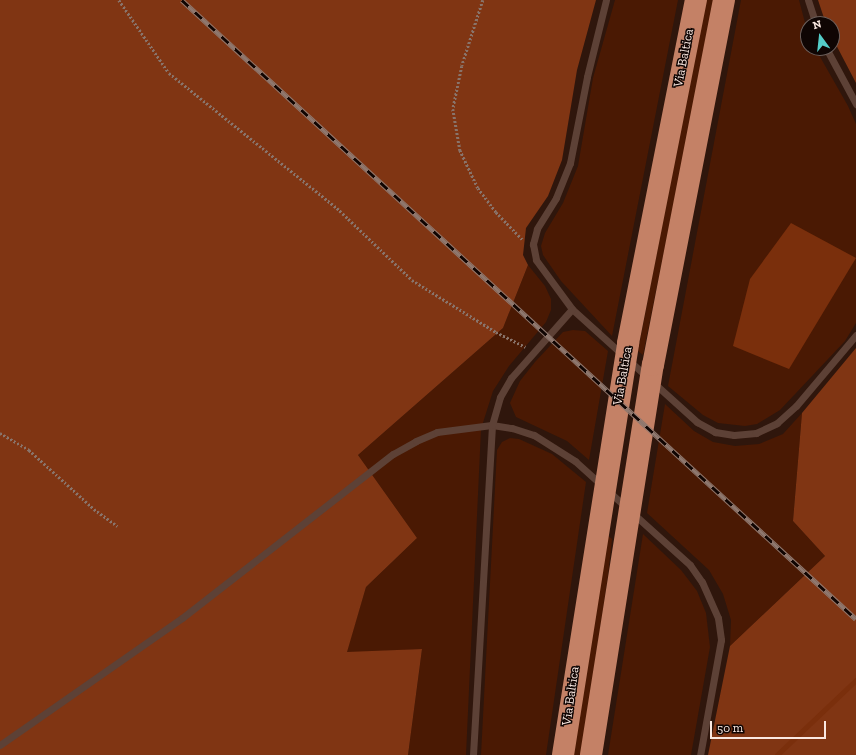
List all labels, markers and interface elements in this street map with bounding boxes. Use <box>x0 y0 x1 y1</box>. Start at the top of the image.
north arrow <box>800 16 840 56</box>
text: N <box>811 18 823 32</box>
street label: Via Baltica <box>671 27 697 89</box>
street label: Via Baltica <box>610 345 636 407</box>
street label: Via Baltica <box>559 666 583 726</box>
scale bar <box>712 713 828 739</box>
text: 50 m <box>717 721 743 735</box>

